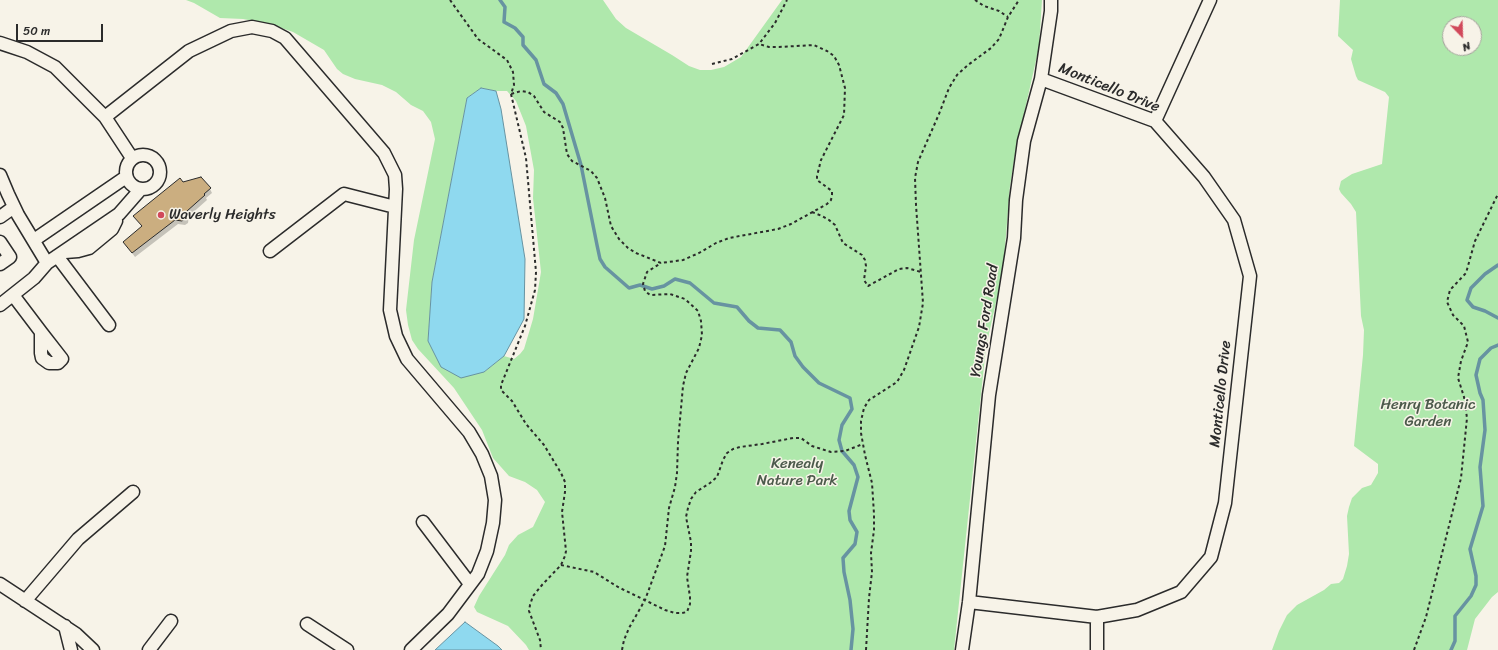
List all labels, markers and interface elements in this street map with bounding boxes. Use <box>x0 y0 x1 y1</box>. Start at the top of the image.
scale bar <box>18 16 105 42</box>
north arrow <box>1442 16 1482 56</box>
text: 50 m <box>23 20 50 42</box>
text: N <box>1459 36 1474 57</box>
street label: Monticello Drive <box>1056 60 1162 116</box>
place label: Waverly Heights <box>169 206 276 224</box>
marker: Waverly Heights <box>156 210 166 220</box>
street label: Youngs Ford Road <box>967 263 1003 379</box>
street label: Monticello Drive <box>1206 340 1236 448</box>
park label: Henry Botanic Garden <box>1380 396 1476 431</box>
park label: Kenealy Nature Park <box>757 455 837 490</box>

